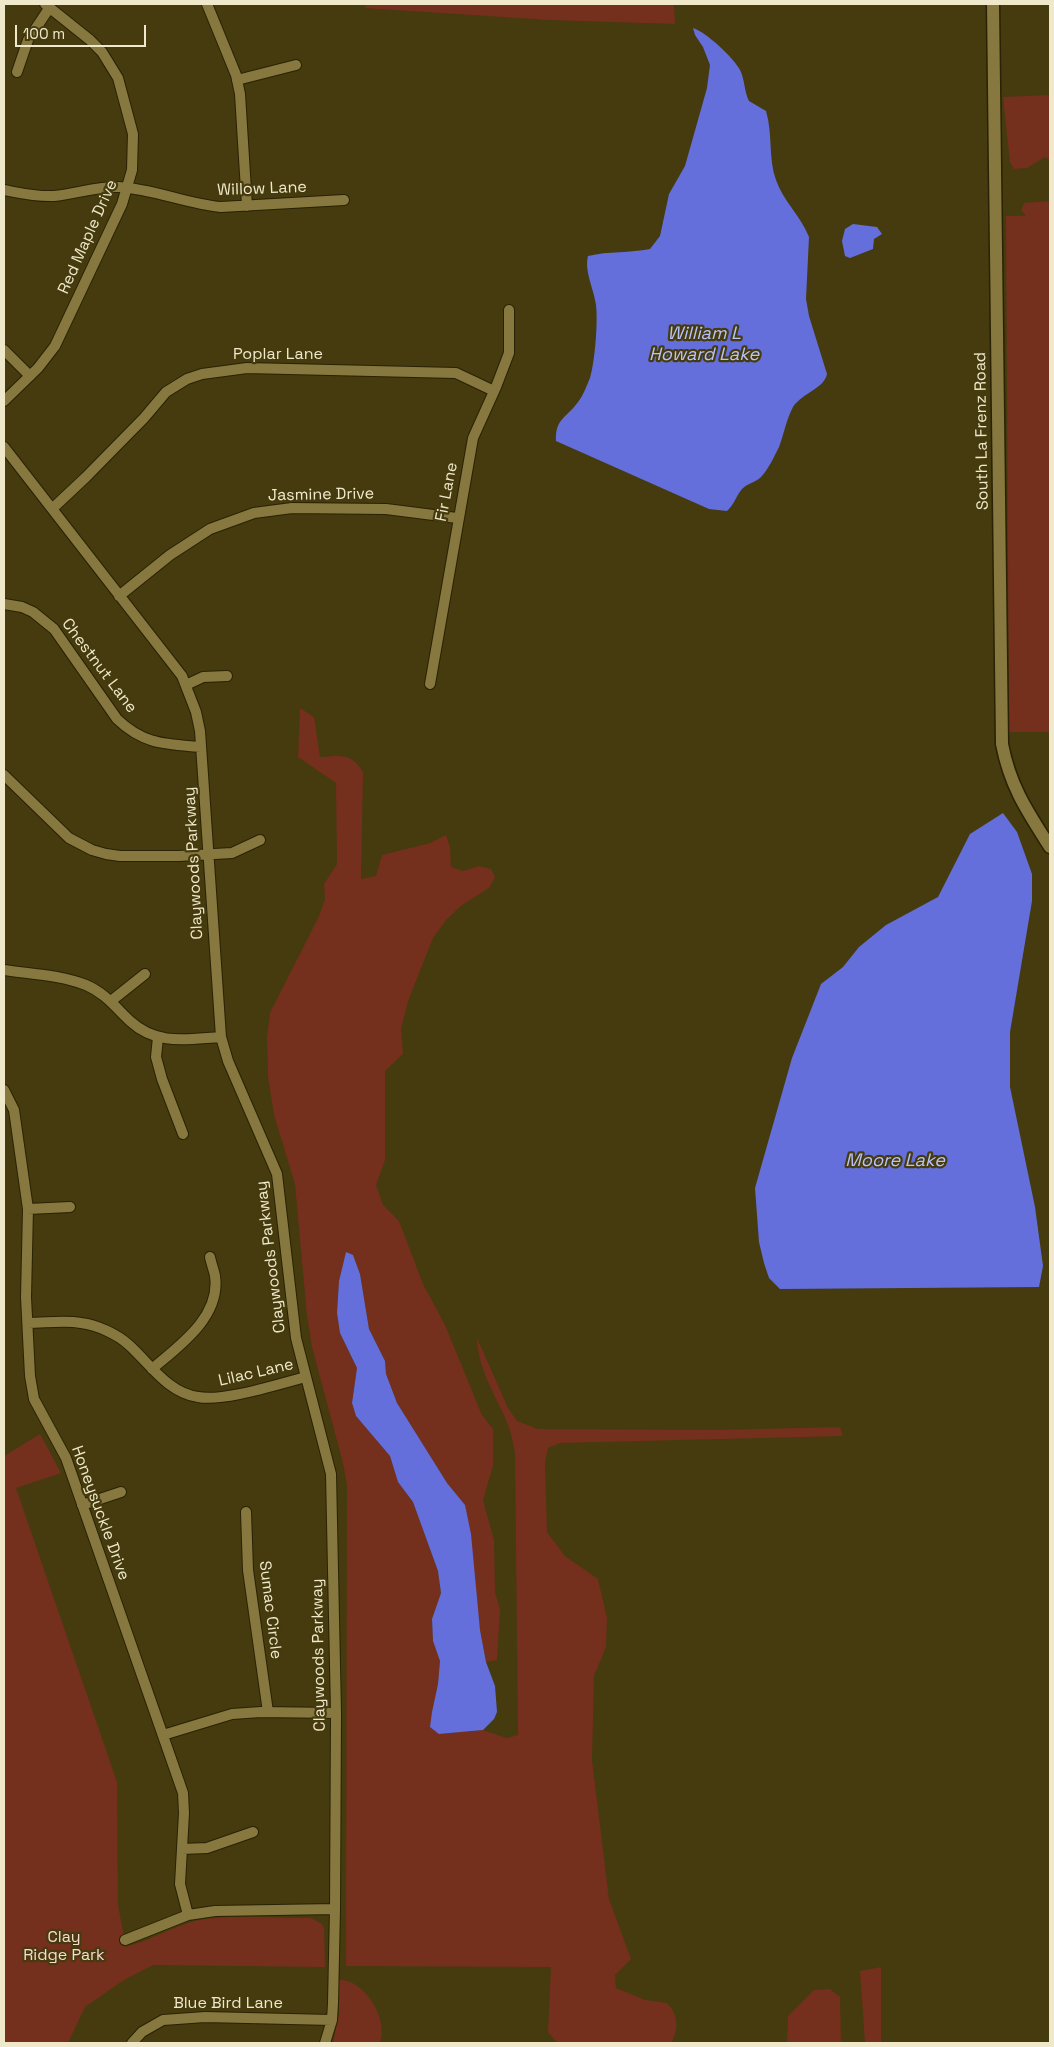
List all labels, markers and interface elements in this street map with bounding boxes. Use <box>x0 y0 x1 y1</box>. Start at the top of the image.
scale bar <box>18 15 149 47</box>
text: 100 m <box>23 24 65 43</box>
street label: Red Maple Drive <box>54 177 122 297</box>
street label: Willow Lane <box>217 178 307 200</box>
water label: William L Howard Lake <box>649 323 759 366</box>
street label: Poplar Lane <box>233 345 323 365</box>
street label: South La Frenz Road <box>971 352 993 510</box>
street label: Fir Lane <box>432 461 462 523</box>
street label: Jasmine Drive <box>268 484 374 506</box>
street label: Chestnut Lane <box>57 615 141 717</box>
street label: Claywoods Parkway <box>180 786 208 940</box>
water label: Moore Lake <box>845 1150 945 1172</box>
street label: Claywoods Parkway <box>252 1180 290 1334</box>
street label: Lilac Lane <box>217 1355 295 1391</box>
street label: Honeysuckle Drive <box>67 1443 133 1583</box>
street label: Sumac Circle <box>254 1560 286 1660</box>
street label: Claywoods Parkway <box>308 1578 330 1732</box>
park label: Clay Ridge Park <box>23 1928 105 1966</box>
street label: Blue Bird Lane <box>173 1994 283 2014</box>

